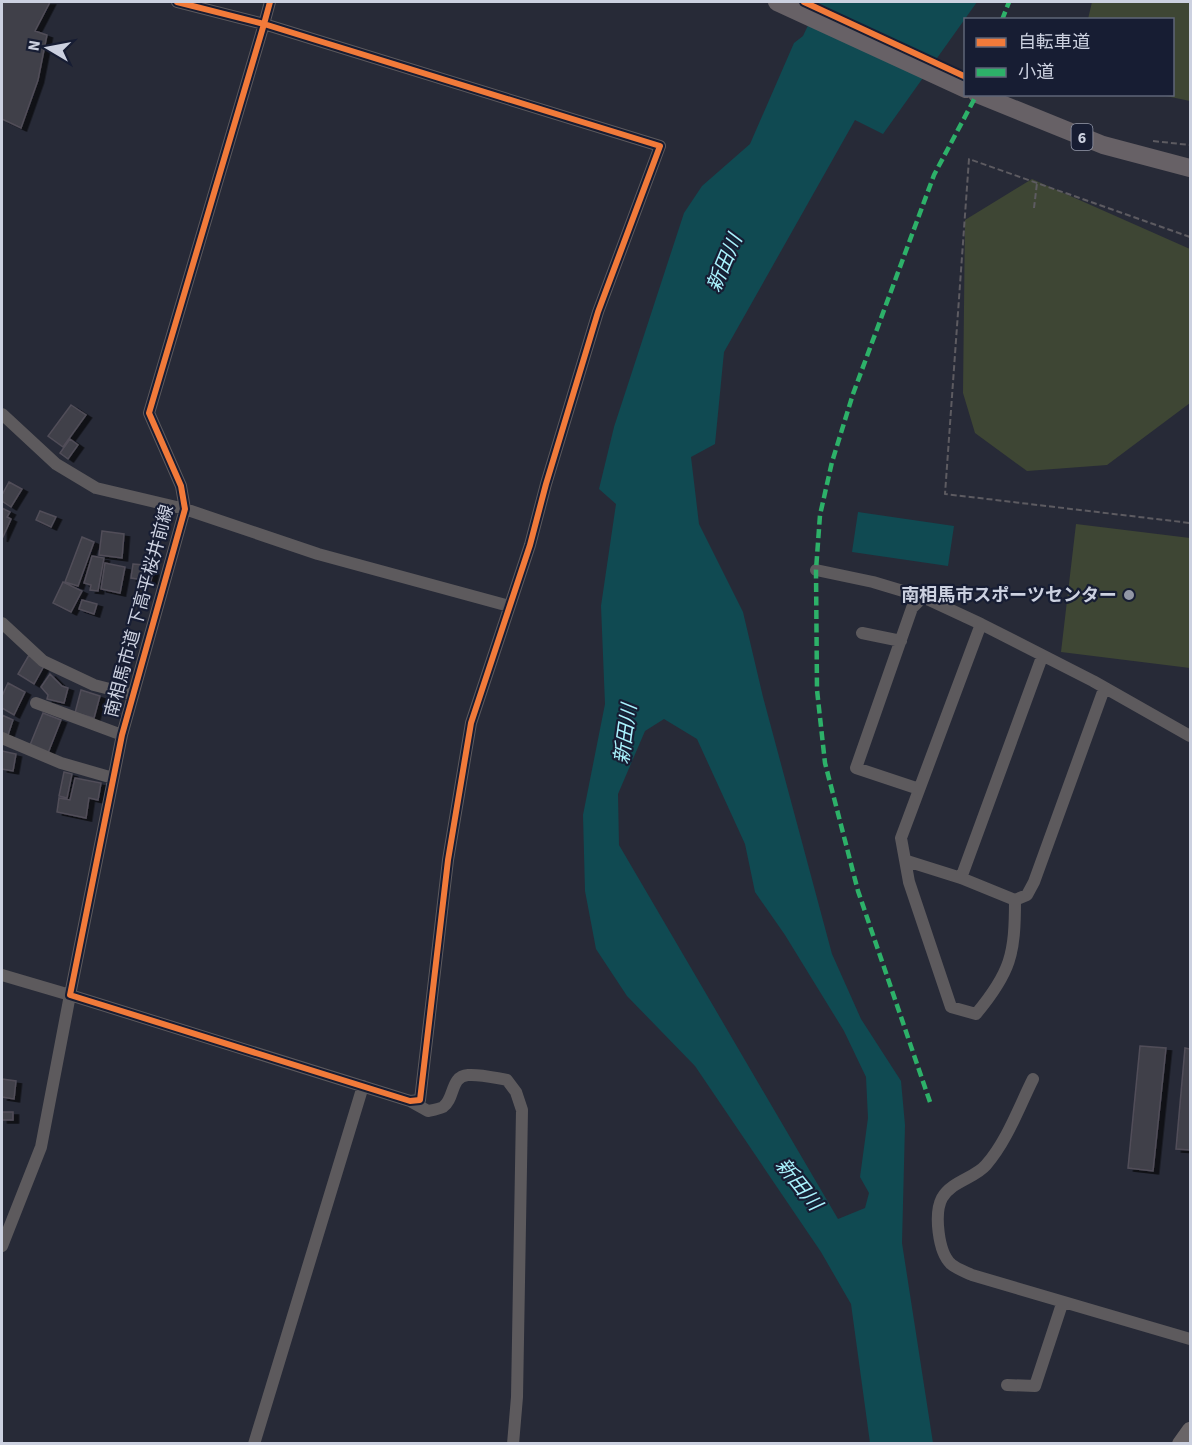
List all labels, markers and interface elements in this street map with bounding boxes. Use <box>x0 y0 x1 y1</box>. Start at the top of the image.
north arrow <box>18 18 78 78</box>
legend <box>964 18 1174 96</box>
text: 自転車道 <box>1018 30 1090 55</box>
text: N <box>22 38 46 53</box>
text: 小道 <box>1018 60 1054 85</box>
road number: 6 <box>1072 124 1092 150</box>
water label: 新田川 <box>700 228 750 296</box>
street label: 南相馬市道 下高平桜井前線 <box>99 502 180 720</box>
place label: 南相馬市スポーツセンター <box>901 583 1117 608</box>
marker: 南相馬市スポーツセンター <box>1122 588 1136 602</box>
water label: 新田川 <box>608 701 644 766</box>
water label: 新田川 <box>768 1153 829 1218</box>

